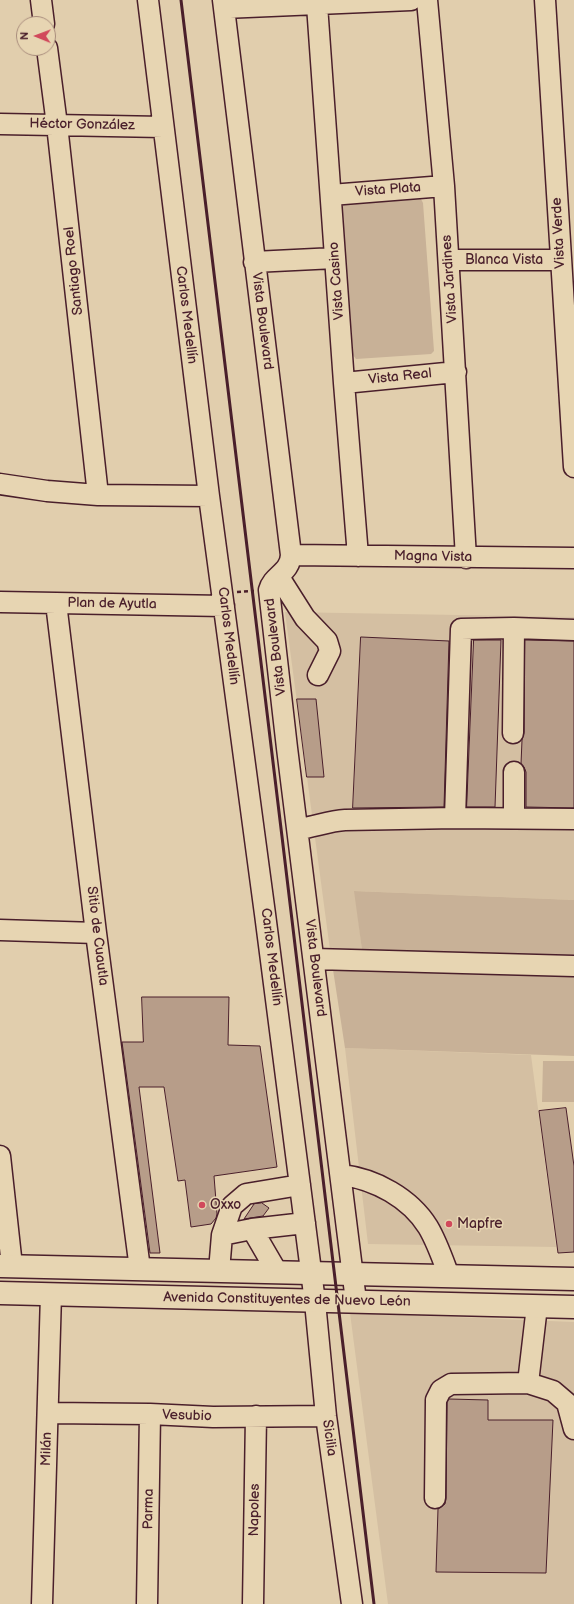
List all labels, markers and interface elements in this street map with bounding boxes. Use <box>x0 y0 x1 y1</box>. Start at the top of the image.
north arrow <box>16 16 56 56</box>
text: N <box>18 32 31 40</box>
street label: Héctor González <box>29 116 135 134</box>
street label: Vista Plata <box>354 179 422 201</box>
street label: Vista Verde <box>549 197 569 269</box>
street label: Santiago Roel <box>61 226 87 316</box>
street label: Vista Jardines <box>439 234 461 324</box>
street label: Vista Casino <box>326 241 348 321</box>
street label: Blanca Vista <box>465 252 543 268</box>
street label: Carlos Medellín <box>172 265 200 365</box>
street label: Vista Boulevard <box>248 271 276 371</box>
street label: Vista Real <box>367 365 433 389</box>
street label: Magna Vista <box>394 548 472 566</box>
street label: Carlos Medellín <box>214 586 242 686</box>
street label: Plan de Ayutla <box>67 595 157 613</box>
street label: Vista Boulevard <box>262 597 290 697</box>
street label: Sitio de Cuautla <box>83 885 111 987</box>
street label: Carlos Medellín <box>257 907 285 1007</box>
street label: Vista Boulevard <box>301 918 329 1018</box>
place label: Oxxo <box>210 1197 241 1213</box>
marker: Oxxo <box>197 1200 207 1210</box>
place label: Mapfre <box>457 1216 502 1232</box>
marker: Mapfre <box>444 1219 454 1229</box>
street label: Avenida Constituyentes de Nuevo León <box>163 1289 411 1311</box>
street label: Vesubio <box>162 1407 212 1425</box>
street label: Sicilia <box>318 1419 340 1457</box>
street label: Milán <box>38 1432 56 1466</box>
street label: Napoles <box>246 1483 264 1537</box>
street label: Parma <box>140 1488 158 1530</box>

